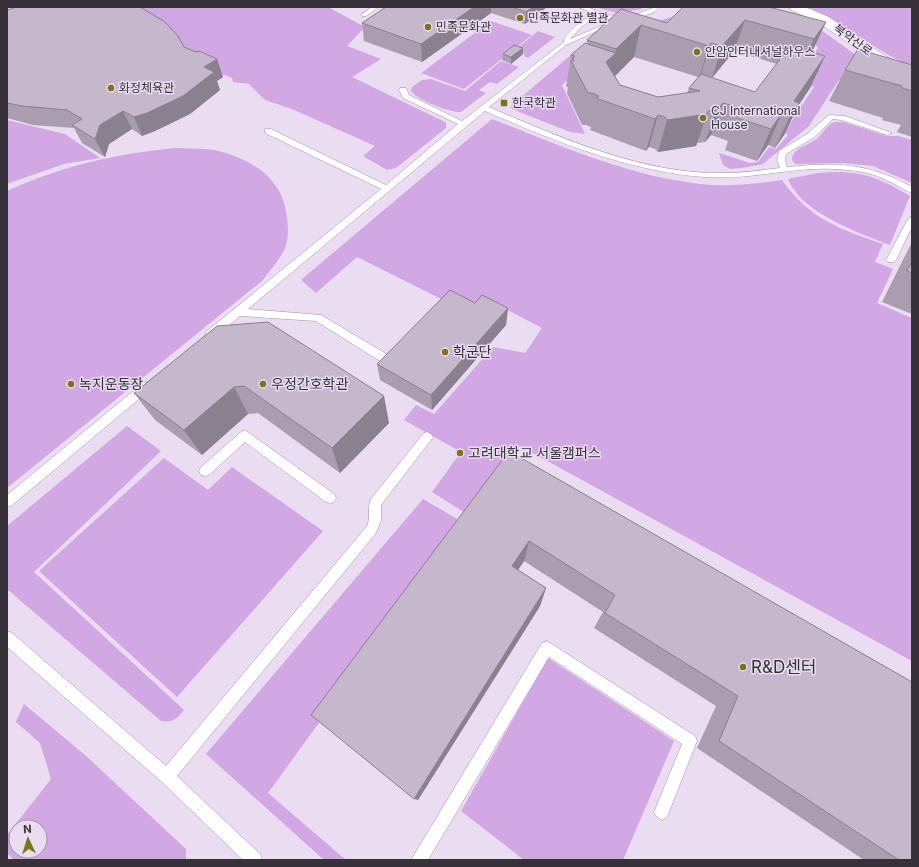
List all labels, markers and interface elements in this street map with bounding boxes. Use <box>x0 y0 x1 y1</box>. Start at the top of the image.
place label: 민족문화관 별관 <box>528 10 609 25</box>
marker: 민족문화관 별관 <box>515 13 525 23</box>
place label: 민족문화관 <box>436 19 491 34</box>
street label: 북악산로 <box>831 21 876 59</box>
marker: 민족문화관 <box>423 22 433 32</box>
place label: 안암인터내셔널하우스 <box>705 44 815 59</box>
marker: 안암인터내셔널하우스 <box>692 47 702 57</box>
place label: 화정체육관 <box>119 80 174 95</box>
marker: 화정체육관 <box>106 83 116 93</box>
place label: 한국학관 <box>512 95 556 110</box>
marker: 한국학관 <box>499 98 509 108</box>
place label: CJ International House <box>711 103 800 132</box>
marker: CJ International House <box>698 113 708 123</box>
place label: 학군단 <box>453 343 492 360</box>
marker: 학군단 <box>440 347 450 357</box>
place label: 녹지운동장 <box>79 375 144 392</box>
place label: 우정간호학관 <box>271 375 348 392</box>
marker: 녹지운동장 <box>66 379 76 389</box>
marker: 우정간호학관 <box>258 379 268 389</box>
place label: 고려대학교 서울캠퍼스 <box>468 444 601 461</box>
marker: 고려대학교 서울캠퍼스 <box>455 448 465 458</box>
place label: R&D센터 <box>751 657 816 677</box>
marker: R&D센터 <box>738 662 748 672</box>
north arrow <box>8 819 48 859</box>
text: N <box>23 822 32 836</box>

